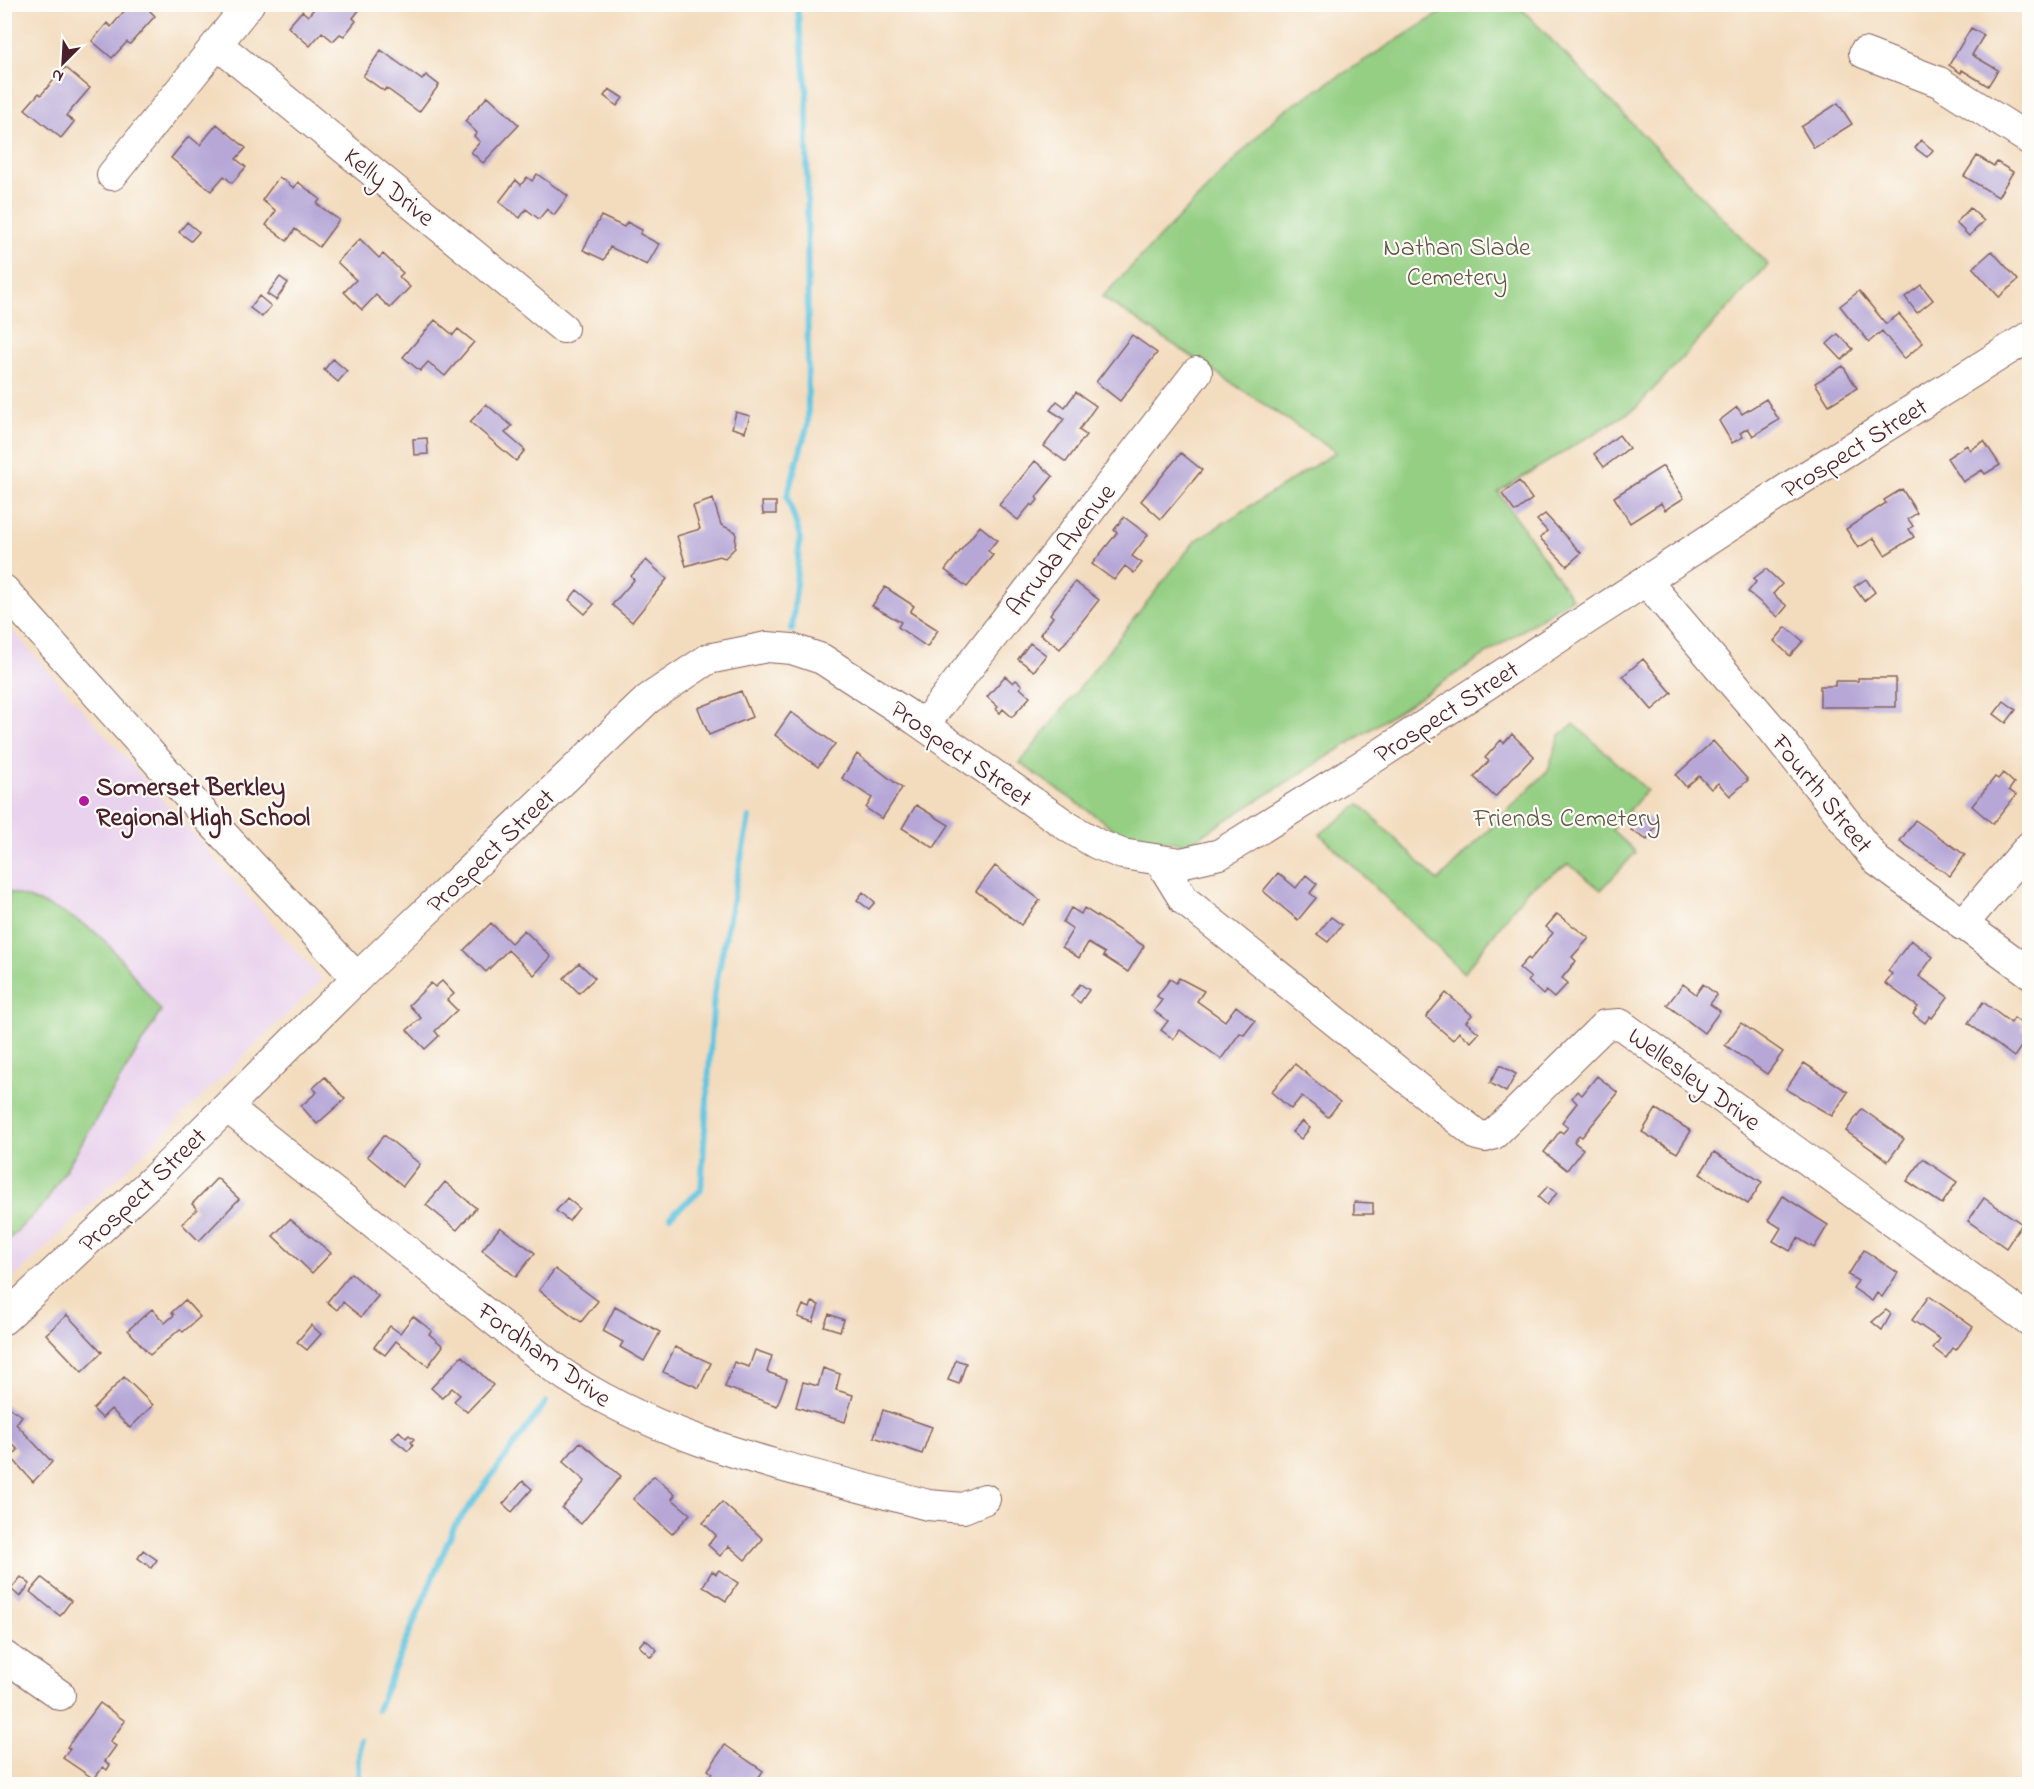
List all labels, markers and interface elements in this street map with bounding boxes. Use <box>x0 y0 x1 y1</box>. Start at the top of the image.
north arrow <box>33 33 93 93</box>
text: N <box>48 62 68 88</box>
street label: Kelly Drive <box>334 140 442 237</box>
park label: Nathan Slade Cemetery <box>1383 230 1531 298</box>
street label: Prospect Street <box>1775 389 1936 510</box>
street label: Arruda Avenue <box>998 476 1127 626</box>
street label: Prospect Street <box>1368 652 1528 775</box>
street label: Prospect Street <box>881 692 1040 819</box>
street label: Fourth Street <box>1760 726 1881 863</box>
place label: Somerset Berkley Regional High School <box>96 770 310 839</box>
street label: Prospect Street <box>419 781 565 924</box>
marker: Somerset Berkley Regional High School <box>77 794 91 808</box>
park label: Friends Cemetery <box>1473 801 1660 839</box>
street label: Wellesley Drive <box>1619 1019 1768 1142</box>
street label: Prospect Street <box>71 1120 217 1263</box>
street label: Fordham Drive <box>467 1294 619 1418</box>

